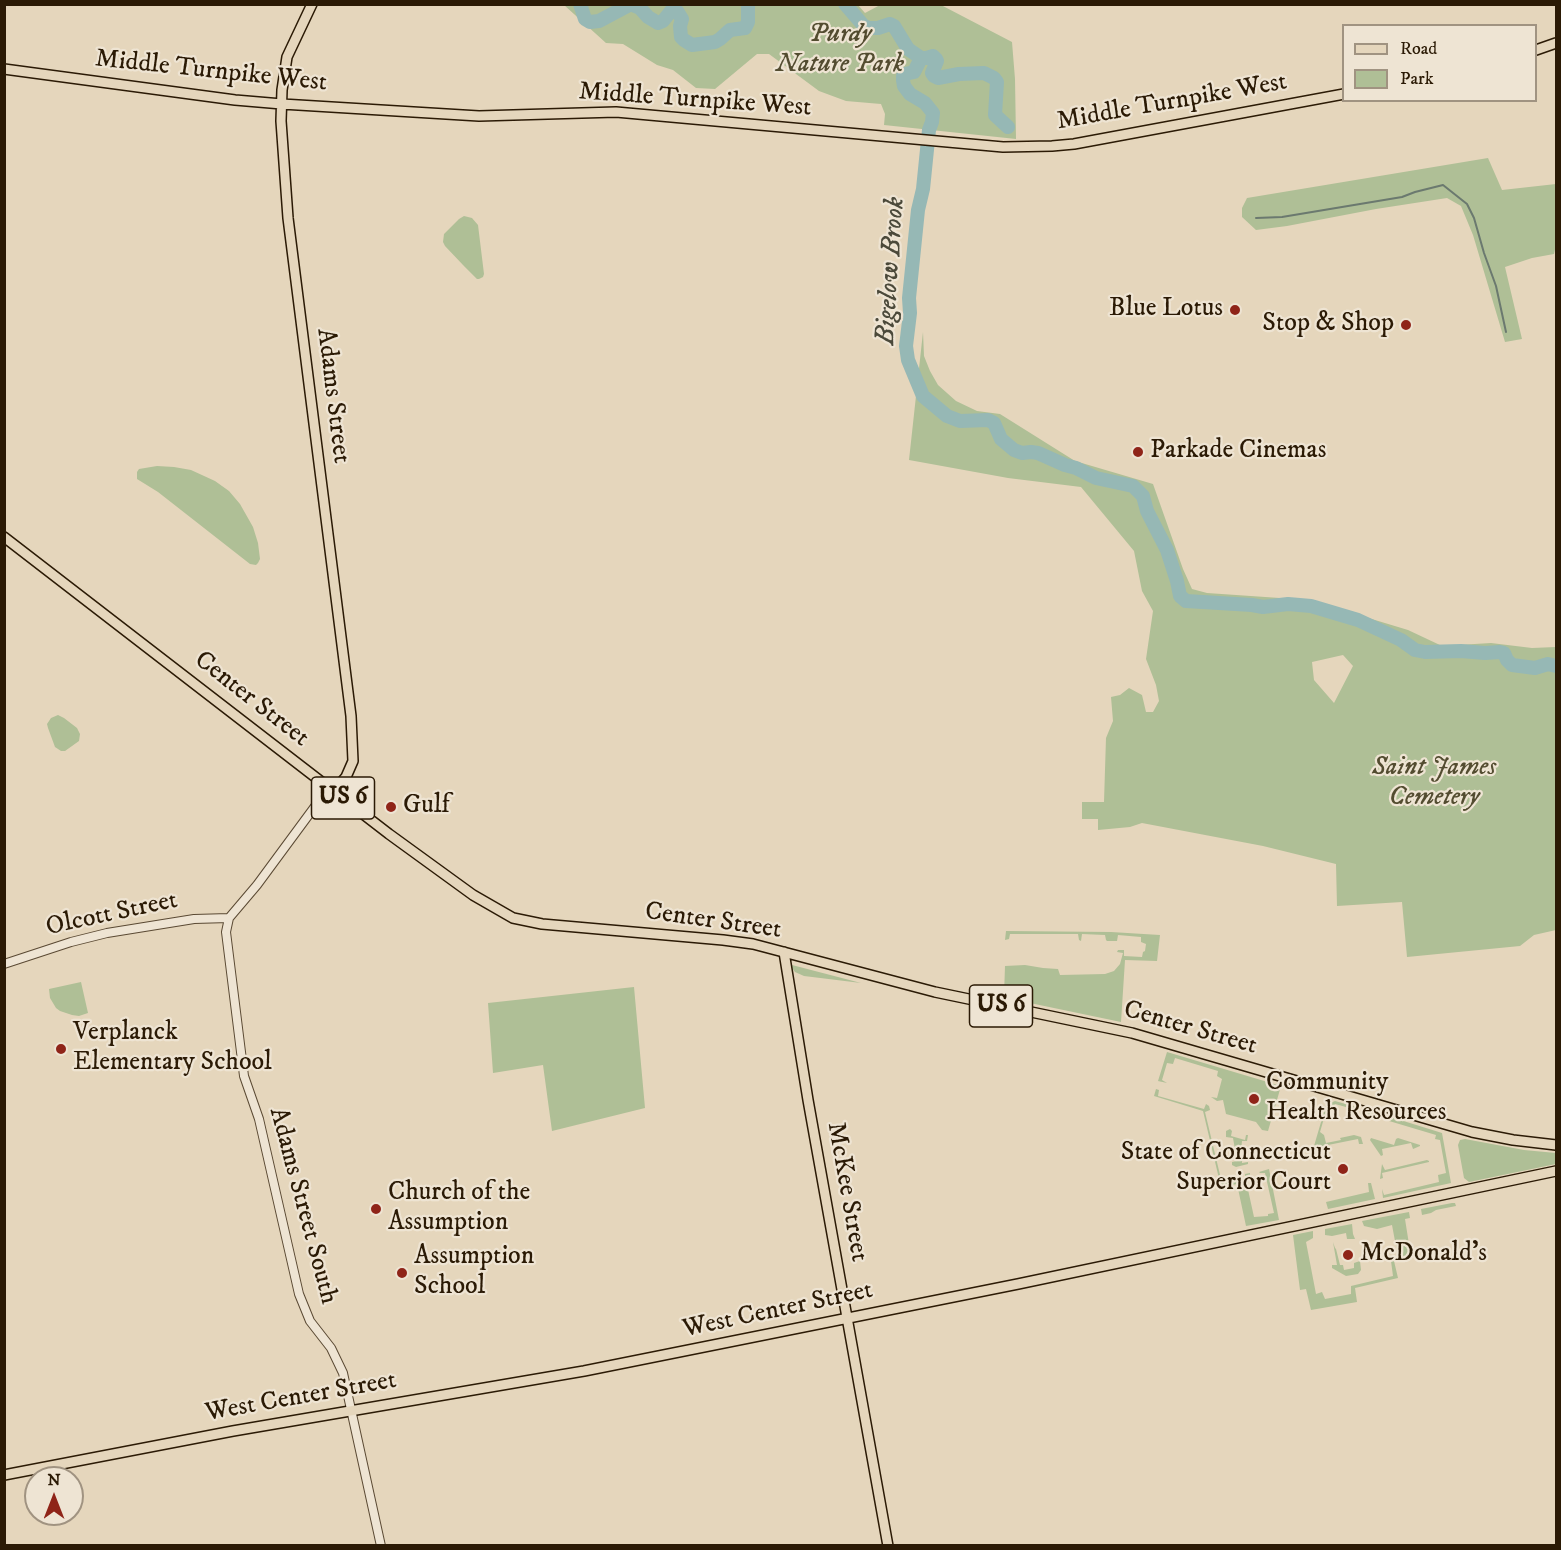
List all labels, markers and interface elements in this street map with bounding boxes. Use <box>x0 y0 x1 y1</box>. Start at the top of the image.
park label: Purdy Nature Park <box>776 20 904 82</box>
legend <box>1342 24 1537 102</box>
text: Road <box>1400 38 1437 60</box>
street label: Middle Turnpike West <box>93 44 329 100</box>
street label: Middle Turnpike West <box>1054 67 1290 139</box>
text: Park <box>1400 68 1434 90</box>
street label: Middle Turnpike West <box>578 77 812 125</box>
water label: Bigelow Brook <box>871 196 913 346</box>
place label: Blue Lotus <box>1109 294 1223 326</box>
marker: Blue Lotus <box>1228 303 1242 317</box>
place label: Stop & Shop <box>1262 309 1394 341</box>
marker: Stop & Shop <box>1399 318 1413 332</box>
street label: Adams Street <box>308 327 356 465</box>
place label: Parkade Cinemas <box>1150 436 1326 468</box>
marker: Parkade Cinemas <box>1131 445 1145 459</box>
street label: Center Street <box>187 645 315 755</box>
park label: Saint James Cemetery <box>1372 753 1496 814</box>
road number: US 6 <box>312 777 374 819</box>
place label: Gulf <box>403 791 450 823</box>
marker: Gulf <box>384 800 398 814</box>
street label: Olcott Street <box>43 886 181 944</box>
street label: Center Street <box>643 897 783 947</box>
road number: US 6 <box>970 985 1032 1027</box>
street label: Center Street <box>1120 995 1260 1063</box>
place label: Verplanck Elementary School <box>73 1018 272 1080</box>
marker: Verplanck Elementary School <box>54 1042 68 1056</box>
place label: Community Health Resources <box>1266 1068 1447 1130</box>
marker: Community Health Resources <box>1247 1092 1261 1106</box>
street label: Adams Street South <box>261 1104 343 1308</box>
street label: McKee Street <box>818 1120 874 1264</box>
place label: State of Connecticut Superior Court <box>1121 1138 1331 1200</box>
marker: State of Connecticut Superior Court <box>1336 1162 1350 1176</box>
place label: Church of the Assumption <box>388 1178 530 1240</box>
marker: Church of the Assumption <box>369 1202 383 1216</box>
place label: McDonald's <box>1360 1239 1487 1271</box>
place label: Assumption School <box>414 1242 534 1304</box>
marker: McDonald's <box>1341 1248 1355 1262</box>
marker: Assumption School <box>395 1266 409 1280</box>
street label: West Center Street <box>680 1276 876 1346</box>
street label: West Center Street <box>203 1366 399 1430</box>
north arrow <box>24 1466 84 1526</box>
text: N <box>47 1470 61 1490</box>

